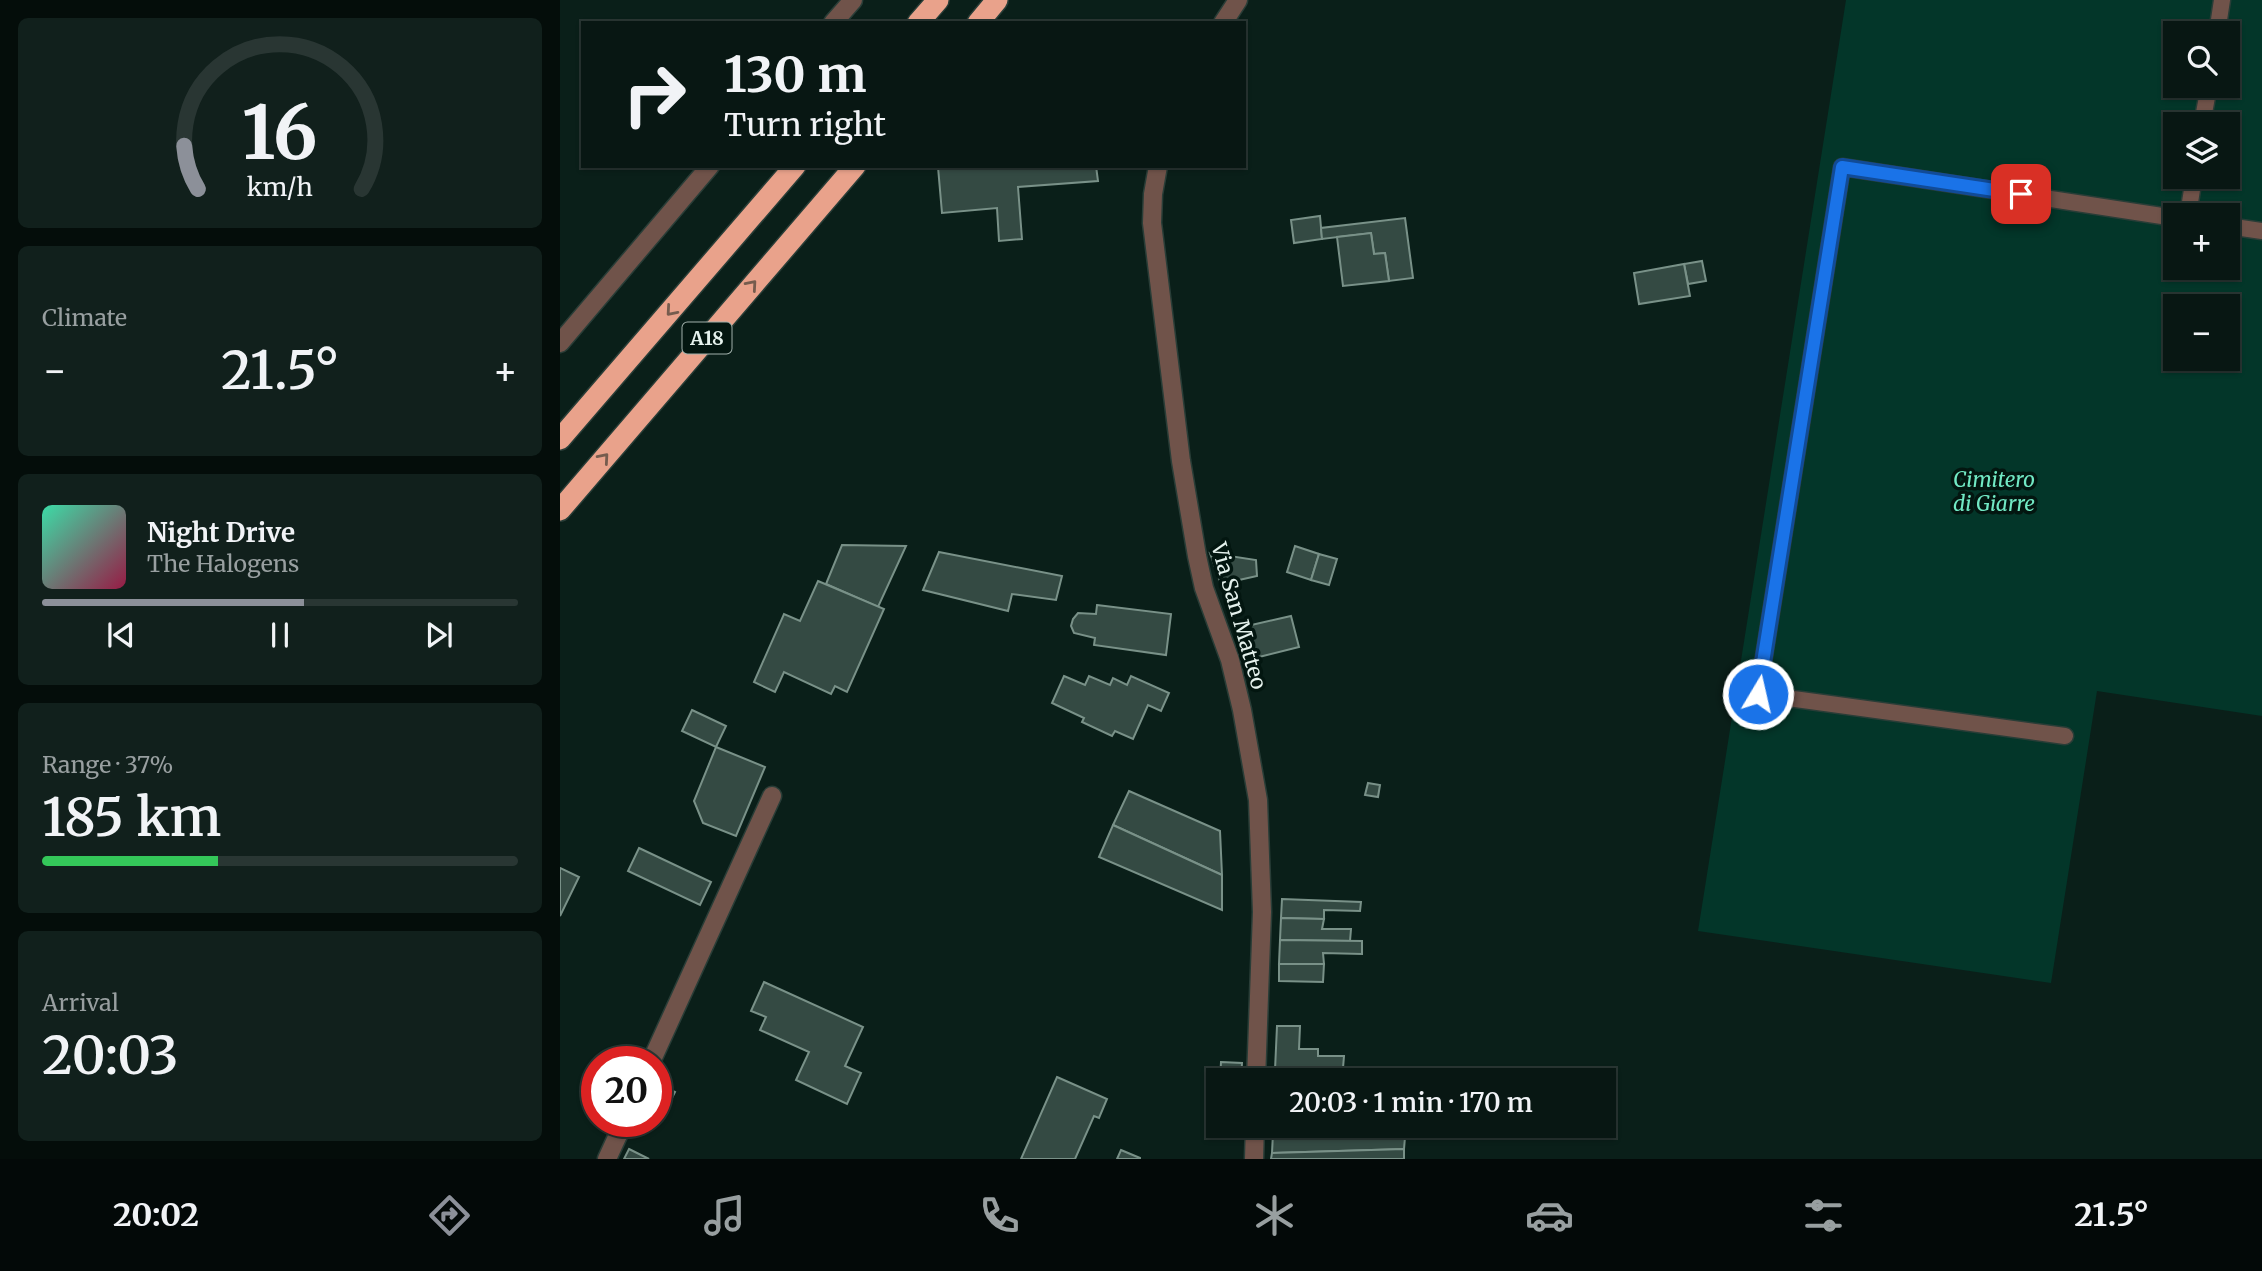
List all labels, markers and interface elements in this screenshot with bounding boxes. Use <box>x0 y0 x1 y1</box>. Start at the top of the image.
map controls <box>2163 21 2240 371</box>
button: search <box>2163 21 2240 98</box>
text: 130 m <box>724 44 867 105</box>
icon: right <box>609 49 700 140</box>
text: 16 <box>242 87 318 179</box>
text: Turn right <box>724 105 886 145</box>
button: layers <box>2163 112 2240 189</box>
pin <box>1991 164 2051 224</box>
text: km/h <box>247 171 313 203</box>
icon: arrive <box>2002 175 2040 213</box>
button: + <box>2163 203 2240 280</box>
one-way arrow <box>744 281 756 294</box>
button: − <box>2163 294 2240 371</box>
text: Climate <box>42 303 127 332</box>
one-way arrow <box>667 303 679 316</box>
road number: A18 <box>682 322 732 354</box>
text: 21.5° <box>221 338 339 403</box>
text: − <box>42 347 67 394</box>
text: + <box>493 347 518 394</box>
one-way arrow <box>596 453 608 466</box>
park label: Cimitero di Giarre <box>1953 466 2035 517</box>
text: Night Drive <box>147 516 295 549</box>
street label: Via San Matteo <box>1205 539 1273 692</box>
text: The Halogens <box>147 549 299 578</box>
icon: previous <box>102 616 140 654</box>
icon: pause <box>261 616 299 654</box>
icon: next <box>420 616 458 654</box>
position arrow <box>1721 657 1795 731</box>
text: Range · 37% <box>42 750 173 779</box>
text: 185 km <box>42 785 221 850</box>
text: Arrival <box>42 988 119 1017</box>
text: 20:03 <box>42 1023 179 1088</box>
speed limit sign: 20 <box>581 1046 672 1137</box>
text: 20:03 · 1 min · 170 m <box>1289 1086 1533 1119</box>
icon: directions <box>425 1191 474 1240</box>
icon: music <box>700 1191 749 1240</box>
icon: phone <box>975 1191 1024 1240</box>
icon: climate <box>1250 1191 1299 1240</box>
icon: car <box>1525 1191 1574 1240</box>
icon: filters <box>1799 1191 1848 1240</box>
text: 20:02 <box>113 1195 199 1235</box>
text: 21.5° <box>2074 1195 2149 1235</box>

